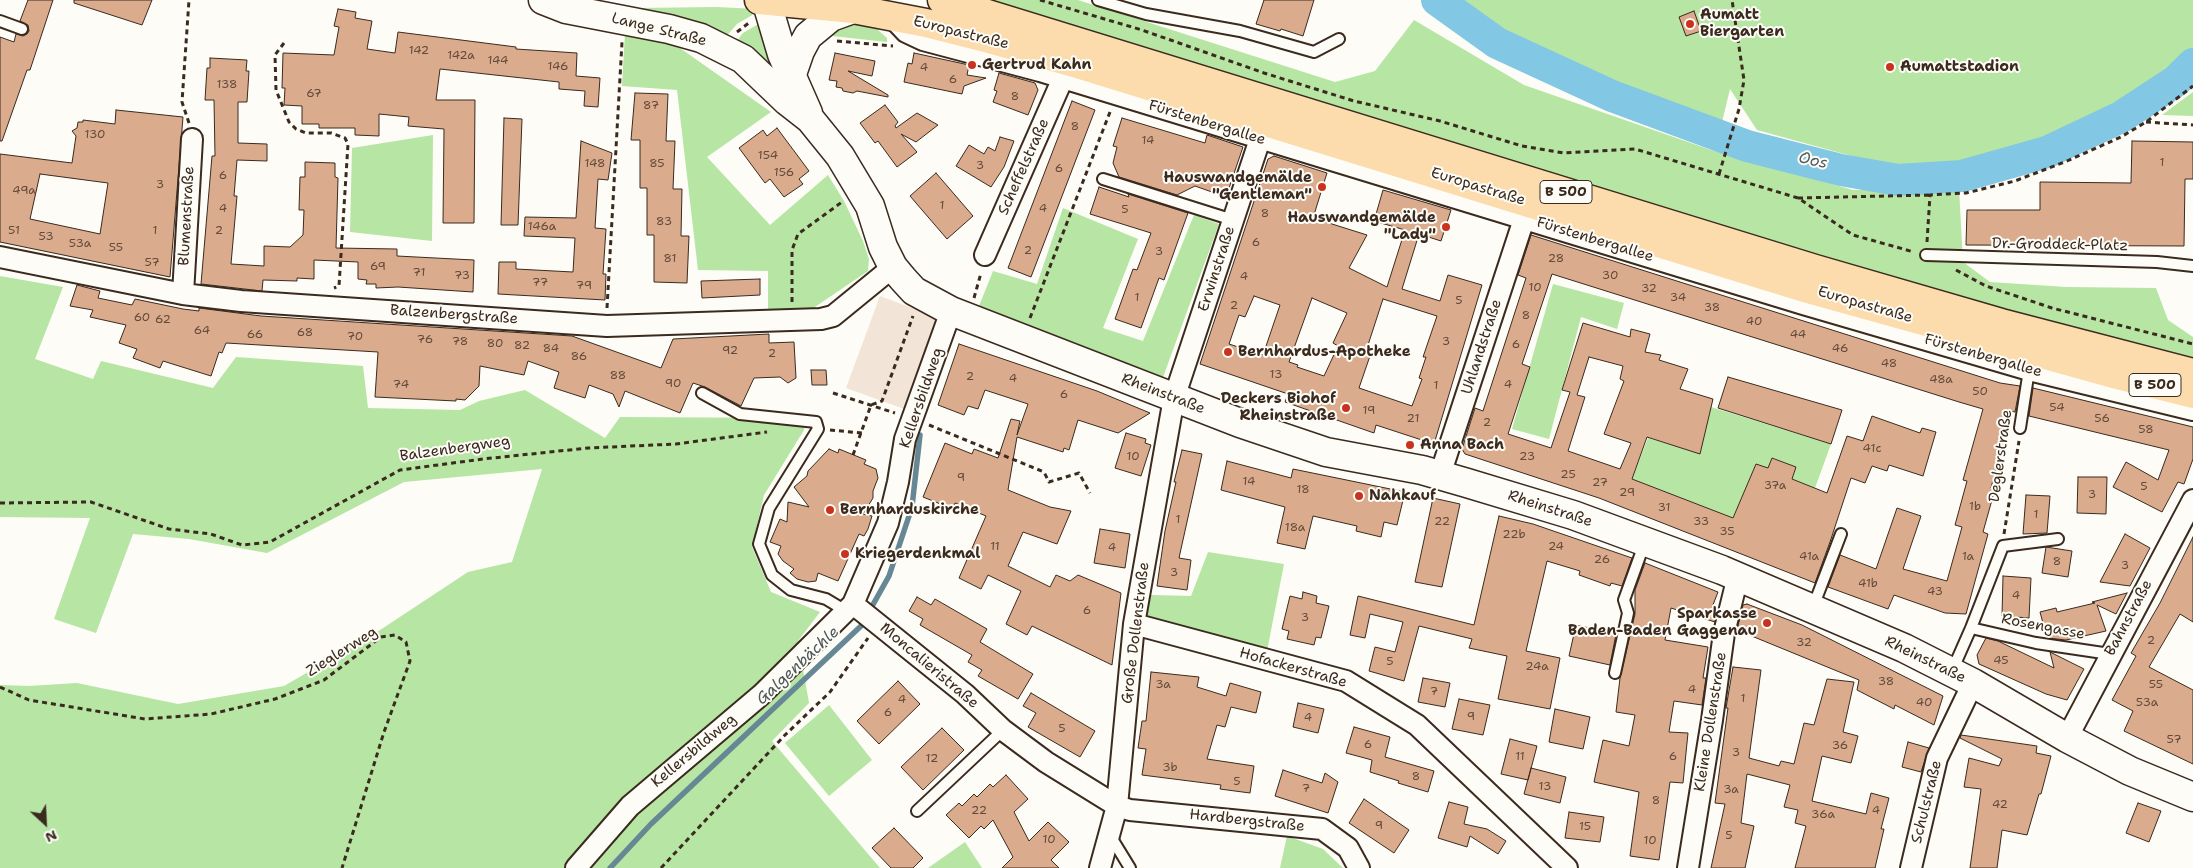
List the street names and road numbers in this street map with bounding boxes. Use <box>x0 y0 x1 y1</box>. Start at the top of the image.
street label: Lange Straße <box>610 9 708 51</box>
street label: Europastraße <box>911 12 1011 54</box>
street label: Fürstenbergallee <box>1146 97 1268 149</box>
street label: Scheffelstraße <box>995 116 1053 218</box>
street label: Europastraße <box>1429 164 1527 210</box>
street label: Blumenstraße <box>175 166 199 266</box>
road number: B 500 <box>1540 180 1592 203</box>
street label: Fürstenbergallee <box>1534 214 1656 266</box>
street label: Erwinstraße <box>1195 224 1239 314</box>
street label: Dr.-Groddeck-Platz <box>1992 235 2128 255</box>
street label: Europastraße <box>1816 283 1914 327</box>
street label: Uhlandstraße <box>1458 297 1506 397</box>
street label: Balzenbergstraße <box>389 302 519 328</box>
street label: Fürstenbergallee <box>1922 331 2044 381</box>
street label: Kellersbildweg <box>896 345 948 451</box>
street label: Rheinstraße <box>1119 370 1207 418</box>
road number: B 500 <box>2129 374 2181 396</box>
street label: Deglerstraße <box>1986 408 2016 504</box>
street label: Balzenbergweg <box>399 432 511 466</box>
street label: Rheinstraße <box>1505 487 1595 531</box>
street label: Große Dollenstraße <box>1118 561 1154 705</box>
street label: Bahnstraße <box>2101 577 2157 659</box>
street label: Rosengasse <box>2000 610 2086 644</box>
street label: Moncalieristraße <box>876 619 982 713</box>
street label: Zieglerweg <box>303 623 381 681</box>
street label: Rheinstraße <box>1881 633 1969 687</box>
street label: Hofackerstraße <box>1237 644 1349 692</box>
street label: Kleine Dollenstraße <box>1691 651 1731 793</box>
street label: Kellersbildweg <box>648 710 740 792</box>
street label: Schulstraße <box>1908 759 1946 845</box>
street label: Hardbergstraße <box>1189 806 1305 836</box>

